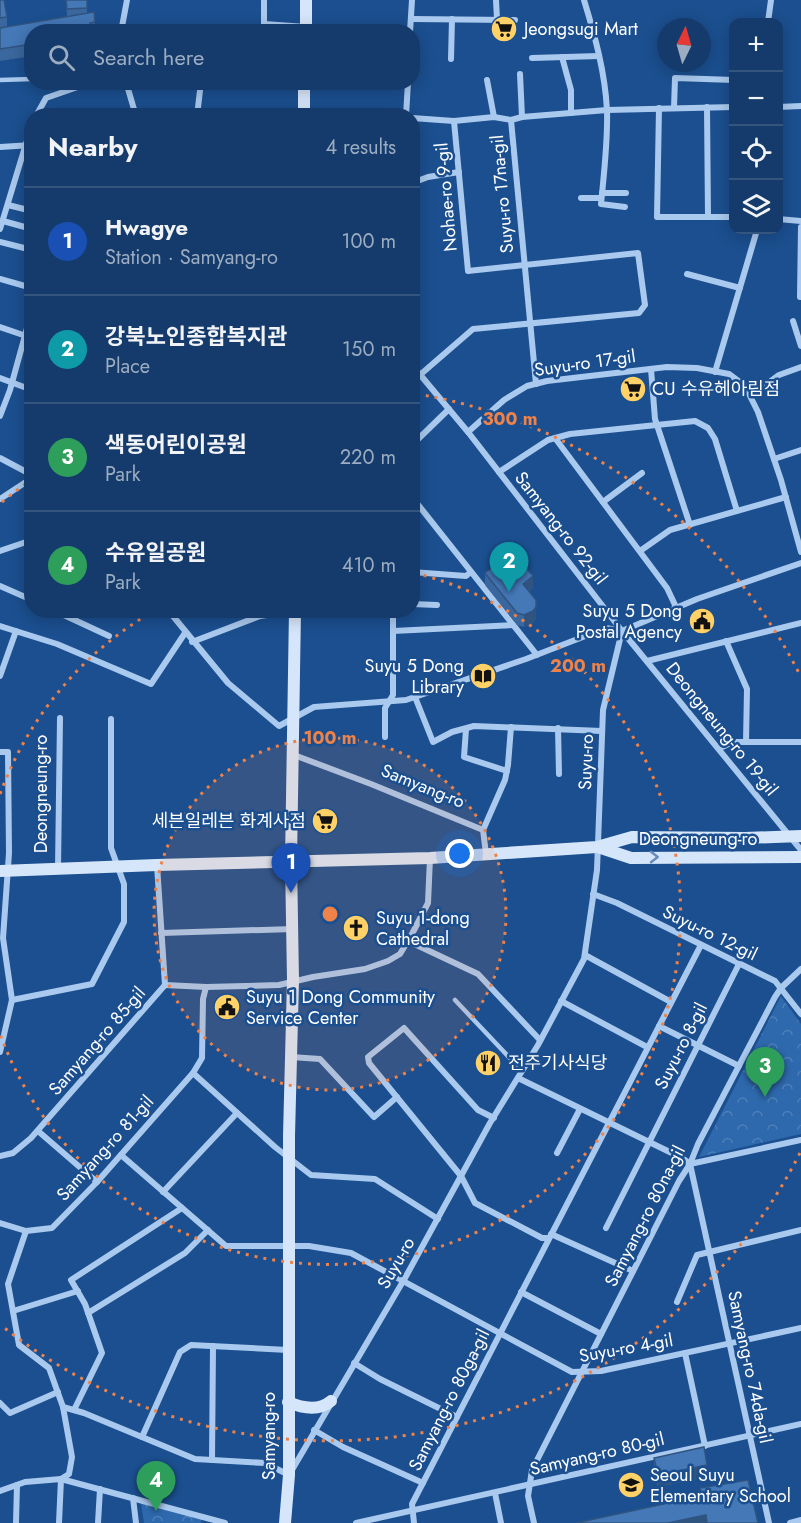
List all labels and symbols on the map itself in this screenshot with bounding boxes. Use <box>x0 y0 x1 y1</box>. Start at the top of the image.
supermarket icon: Jeongsugi Mart <box>489 14 519 44</box>
place label: Jeongsugi Mart <box>522 16 639 42</box>
north arrow <box>657 18 711 72</box>
street label: Suyu-ro 17na-gil <box>484 134 520 254</box>
street label: Nohae-ro 9-gil <box>428 141 464 253</box>
street label: Suyu-ro 17-gil <box>533 343 637 383</box>
supermarket icon: CU 수유헤아림점 <box>618 374 648 404</box>
place label: CU 수유헤아림점 <box>652 376 780 402</box>
text: 300 m <box>482 406 538 432</box>
street label: Samyang-ro 92-gil <box>510 467 612 589</box>
pin: 2 <box>490 542 528 592</box>
place label: Suyu 5 Dong Postal Agency <box>576 598 682 645</box>
public building icon: Suyu 5 Dong Postal Agency <box>687 606 717 636</box>
place label: Suyu 5 Dong Library <box>365 653 464 700</box>
text: 200 m <box>550 653 606 679</box>
street label: Deongneung-ro 19-gil <box>660 657 784 801</box>
library icon: Suyu 5 Dong Library <box>468 661 498 691</box>
text: 100 m <box>303 725 357 751</box>
street label: Suyu-ro <box>572 733 600 791</box>
street label: Deongneung-ro <box>28 735 54 853</box>
street label: Samyang-ro <box>377 757 469 815</box>
supermarket icon: 세븐일레븐 화계사점 <box>310 806 340 836</box>
place label: 세븐일레븐 화계사점 <box>152 808 306 834</box>
street label: Deongneung-ro <box>639 826 757 852</box>
your location <box>445 839 474 868</box>
pin: 1 <box>272 844 310 893</box>
one-way arrow <box>650 851 659 863</box>
street label: Suyu-ro 12-gil <box>658 899 762 967</box>
centre of rings <box>320 904 340 924</box>
place label: Suyu 1-dong Cathedral <box>376 905 470 952</box>
church icon: Suyu 1-dong Cathedral <box>341 913 371 943</box>
street label: Samyang-ro 85-gil <box>42 981 152 1101</box>
place label: Suyu 1 Dong Community Service Center <box>246 984 435 1031</box>
public building icon: Suyu 1 Dong Community Service Center <box>212 992 242 1022</box>
street label: Suyu-ro 8-gil <box>648 998 714 1094</box>
restaurant icon: 전주기사식당 <box>473 1048 503 1078</box>
pin: 3 <box>746 1048 784 1097</box>
place label: 전주기사식당 <box>508 1050 607 1076</box>
street label: Samyang-ro 81-gil <box>50 1089 160 1207</box>
street label: Samyang-ro 80na-gil <box>598 1141 692 1291</box>
street label: Suyu-ro <box>371 1232 421 1294</box>
street label: Samyang-ro 74da-gil <box>721 1288 779 1446</box>
street label: Samyang-ro 80ga-gil <box>402 1325 496 1475</box>
street label: Suyu-ro 4-gil <box>577 1327 675 1369</box>
street label: Samyang-ro <box>256 1392 282 1480</box>
street label: Samyang-ro 80-gil <box>527 1426 667 1482</box>
pin: 4 <box>136 1462 176 1511</box>
place label: Seoul Suyu Elementary School <box>650 1462 791 1509</box>
school or university icon: Seoul Suyu Elementary School <box>616 1470 646 1500</box>

